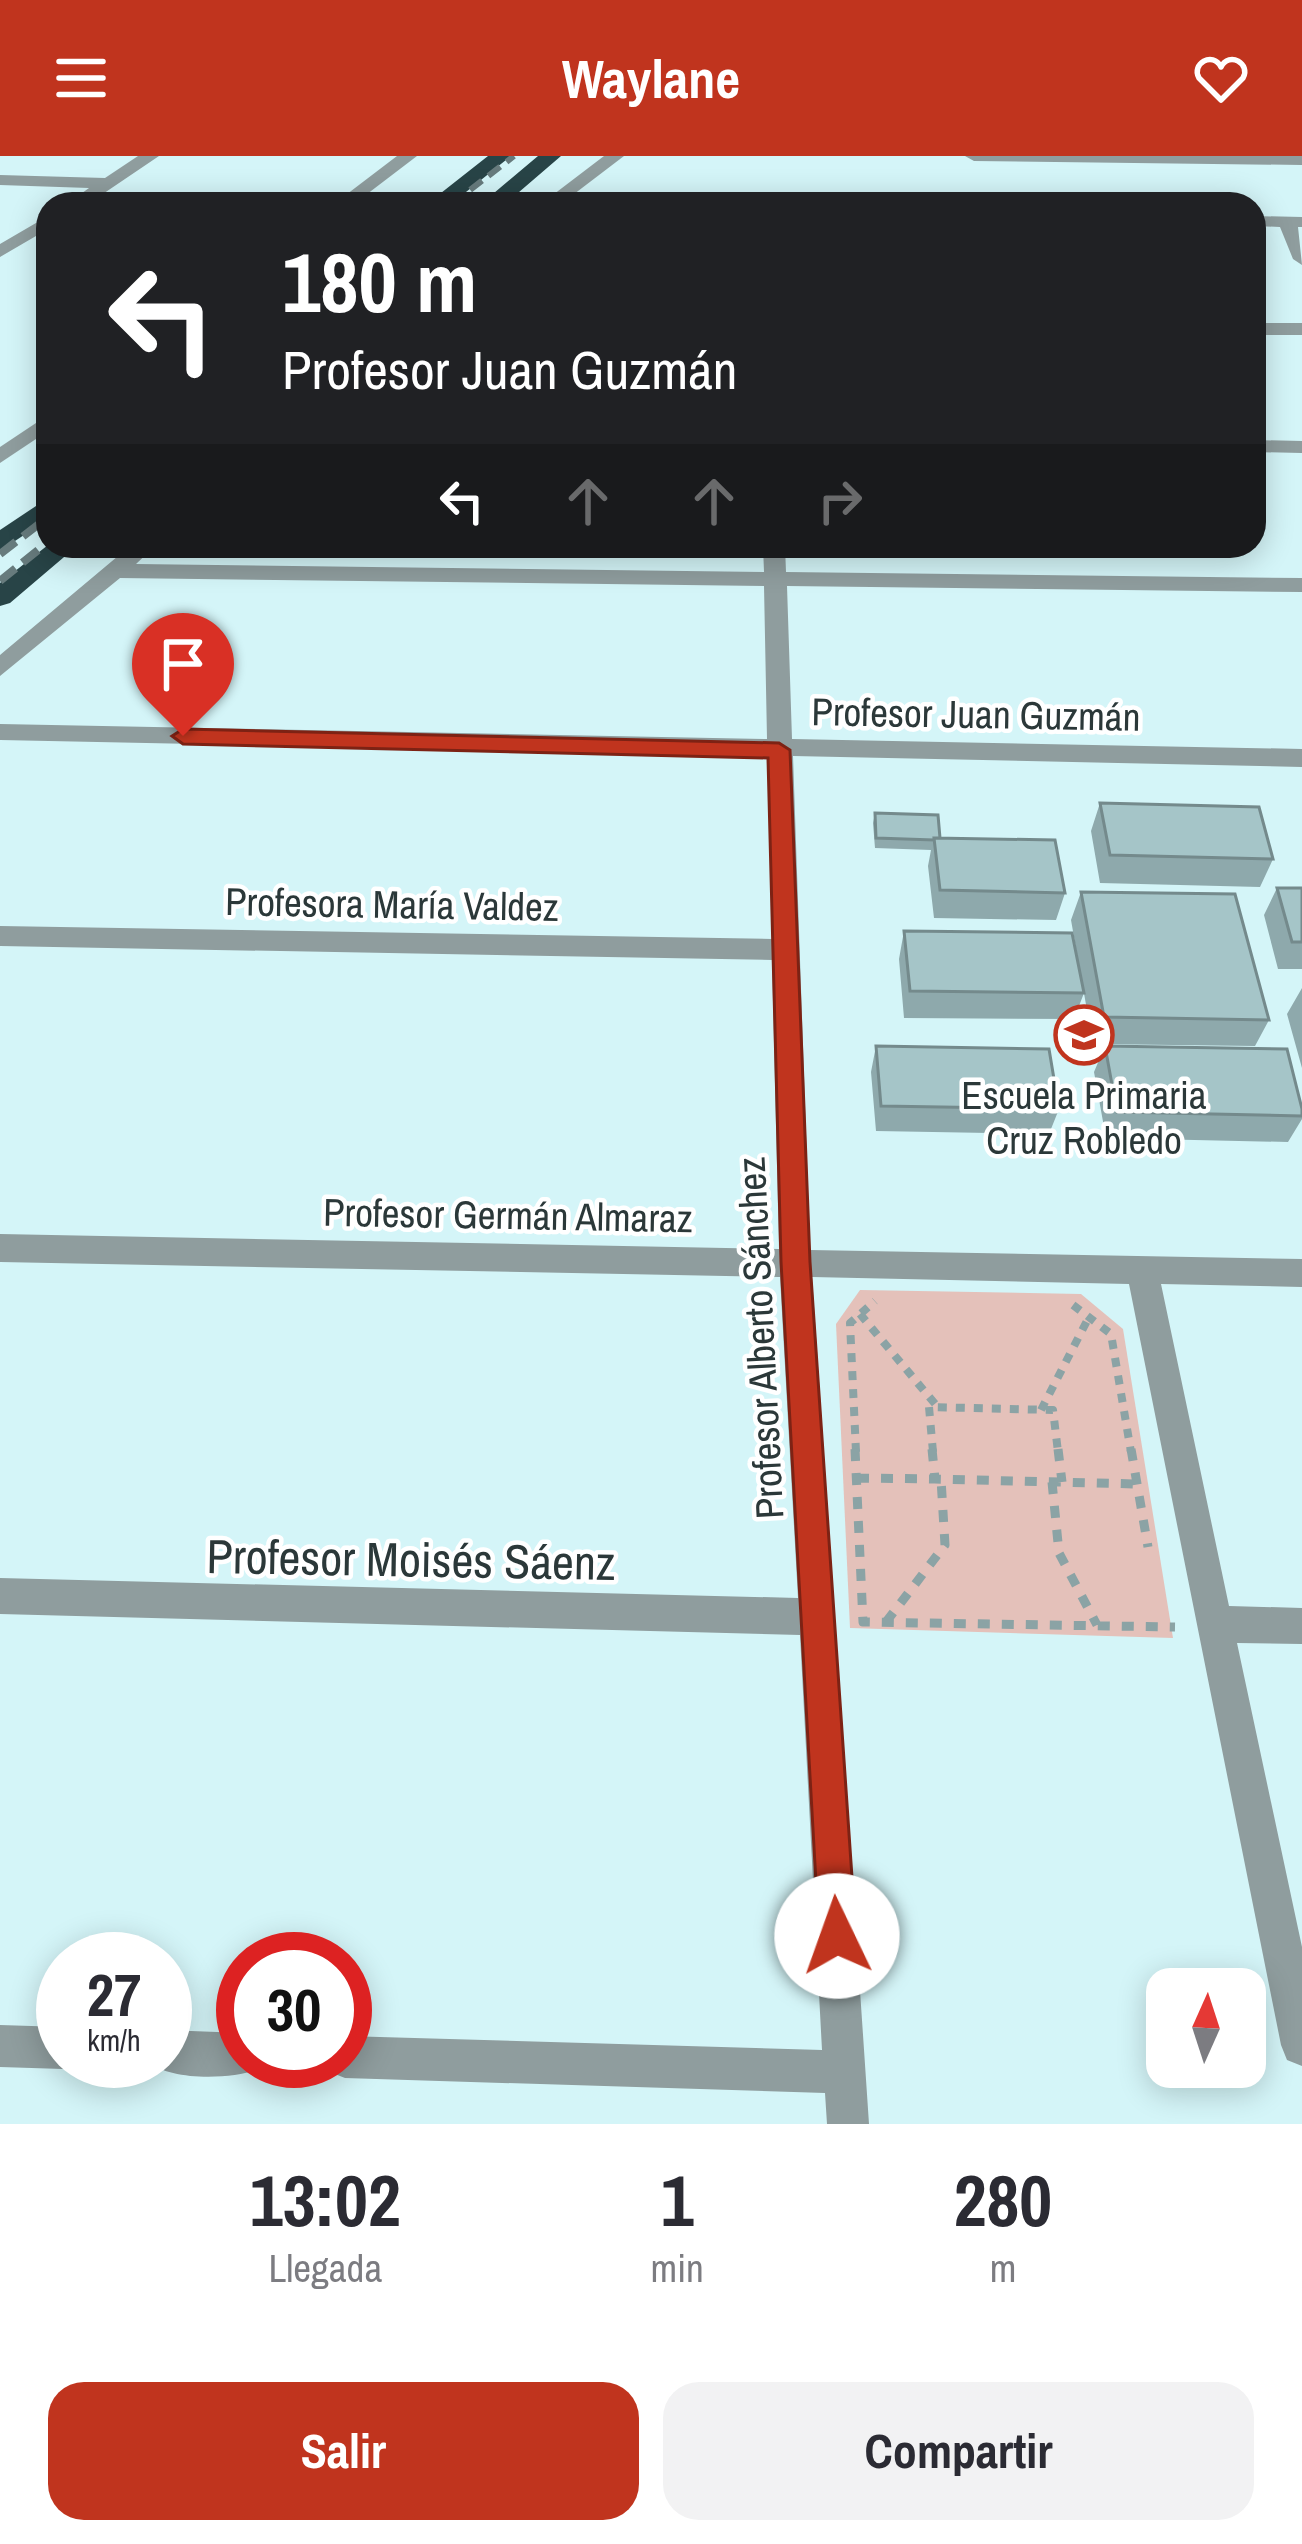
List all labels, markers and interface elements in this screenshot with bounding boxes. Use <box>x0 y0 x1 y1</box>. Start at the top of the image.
text: Waylane <box>562 42 740 115</box>
icon: menu <box>48 45 114 111</box>
icon: heart <box>1188 45 1254 111</box>
text: 180 m <box>282 225 477 338</box>
icon: left <box>84 240 240 396</box>
text: Profesor Juan Guzmán <box>282 333 737 406</box>
icon: left <box>429 468 495 534</box>
icon: ahead <box>555 468 621 534</box>
icon: ahead <box>681 468 747 534</box>
icon: right <box>807 468 873 534</box>
pin <box>132 613 234 736</box>
icon: arrive <box>150 631 216 697</box>
street label: Profesor Juan Guzmán <box>811 685 1141 743</box>
street label: Profesora María Valdez <box>225 875 559 933</box>
school or university icon: Escuela Primaria Cruz Robledo <box>1053 1004 1115 1066</box>
place label: Escuela Primaria Cruz Robledo <box>961 1069 1207 1166</box>
street label: Profesor Alberto Sánchez <box>725 1156 795 1520</box>
street label: Profesor Germán Almaraz <box>323 1186 693 1244</box>
street label: Profesor Moisés Sáenz <box>206 1523 616 1595</box>
position arrow <box>774 1873 900 1999</box>
speed limit sign: 30 <box>216 1932 372 2088</box>
text: 27 <box>87 1954 141 2035</box>
north arrow <box>1146 1968 1266 2088</box>
map controls <box>1146 1968 1266 2088</box>
text: km/h <box>87 2020 141 2060</box>
text: 13:02 <box>250 2151 401 2248</box>
text: 1 <box>661 2151 694 2248</box>
text: 280 <box>954 2151 1052 2248</box>
text: Llegada <box>268 2242 382 2294</box>
text: min <box>651 2242 704 2294</box>
text: m <box>990 2242 1016 2294</box>
button: Salir <box>48 2382 639 2520</box>
button: Compartir <box>663 2382 1254 2520</box>

